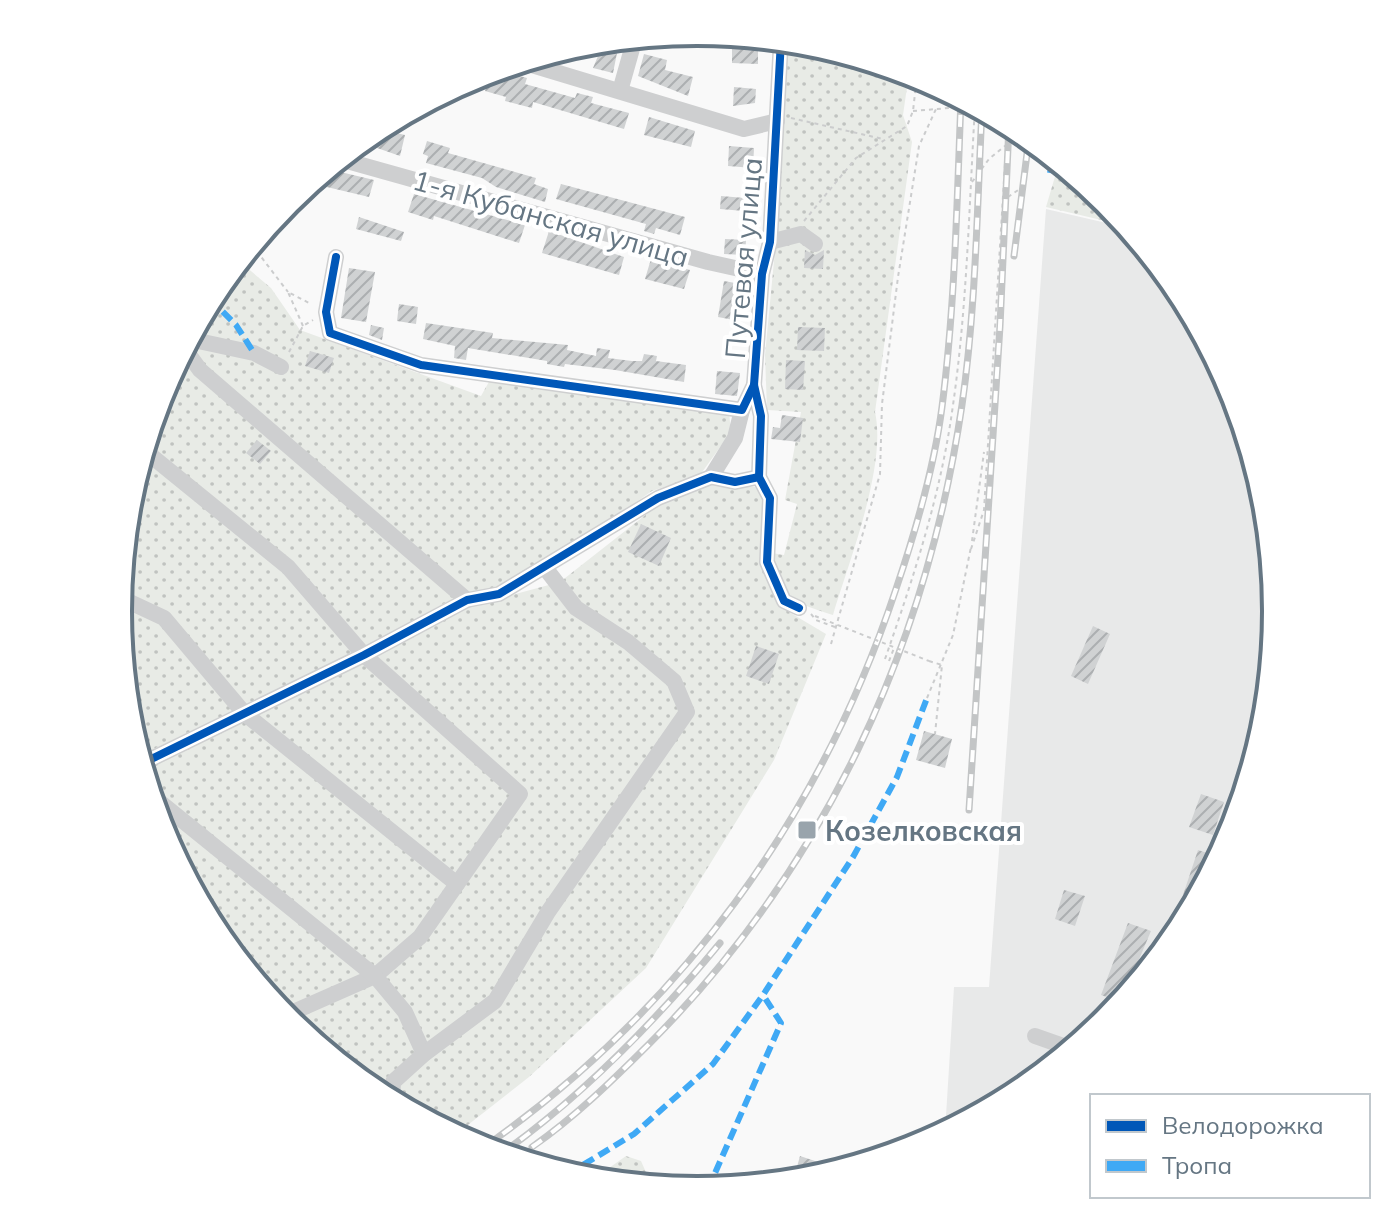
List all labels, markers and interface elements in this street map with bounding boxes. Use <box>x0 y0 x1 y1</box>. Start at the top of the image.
street label: Путевая улица <box>717 156 769 360</box>
street label: 1-я Кубанская улица <box>409 162 693 274</box>
place label: Козелковская <box>825 813 1022 848</box>
marker: Козелковская <box>796 819 818 841</box>
legend <box>1090 1094 1370 1198</box>
text: Велодорожка <box>1162 1110 1324 1140</box>
text: Тропа <box>1162 1150 1232 1180</box>

